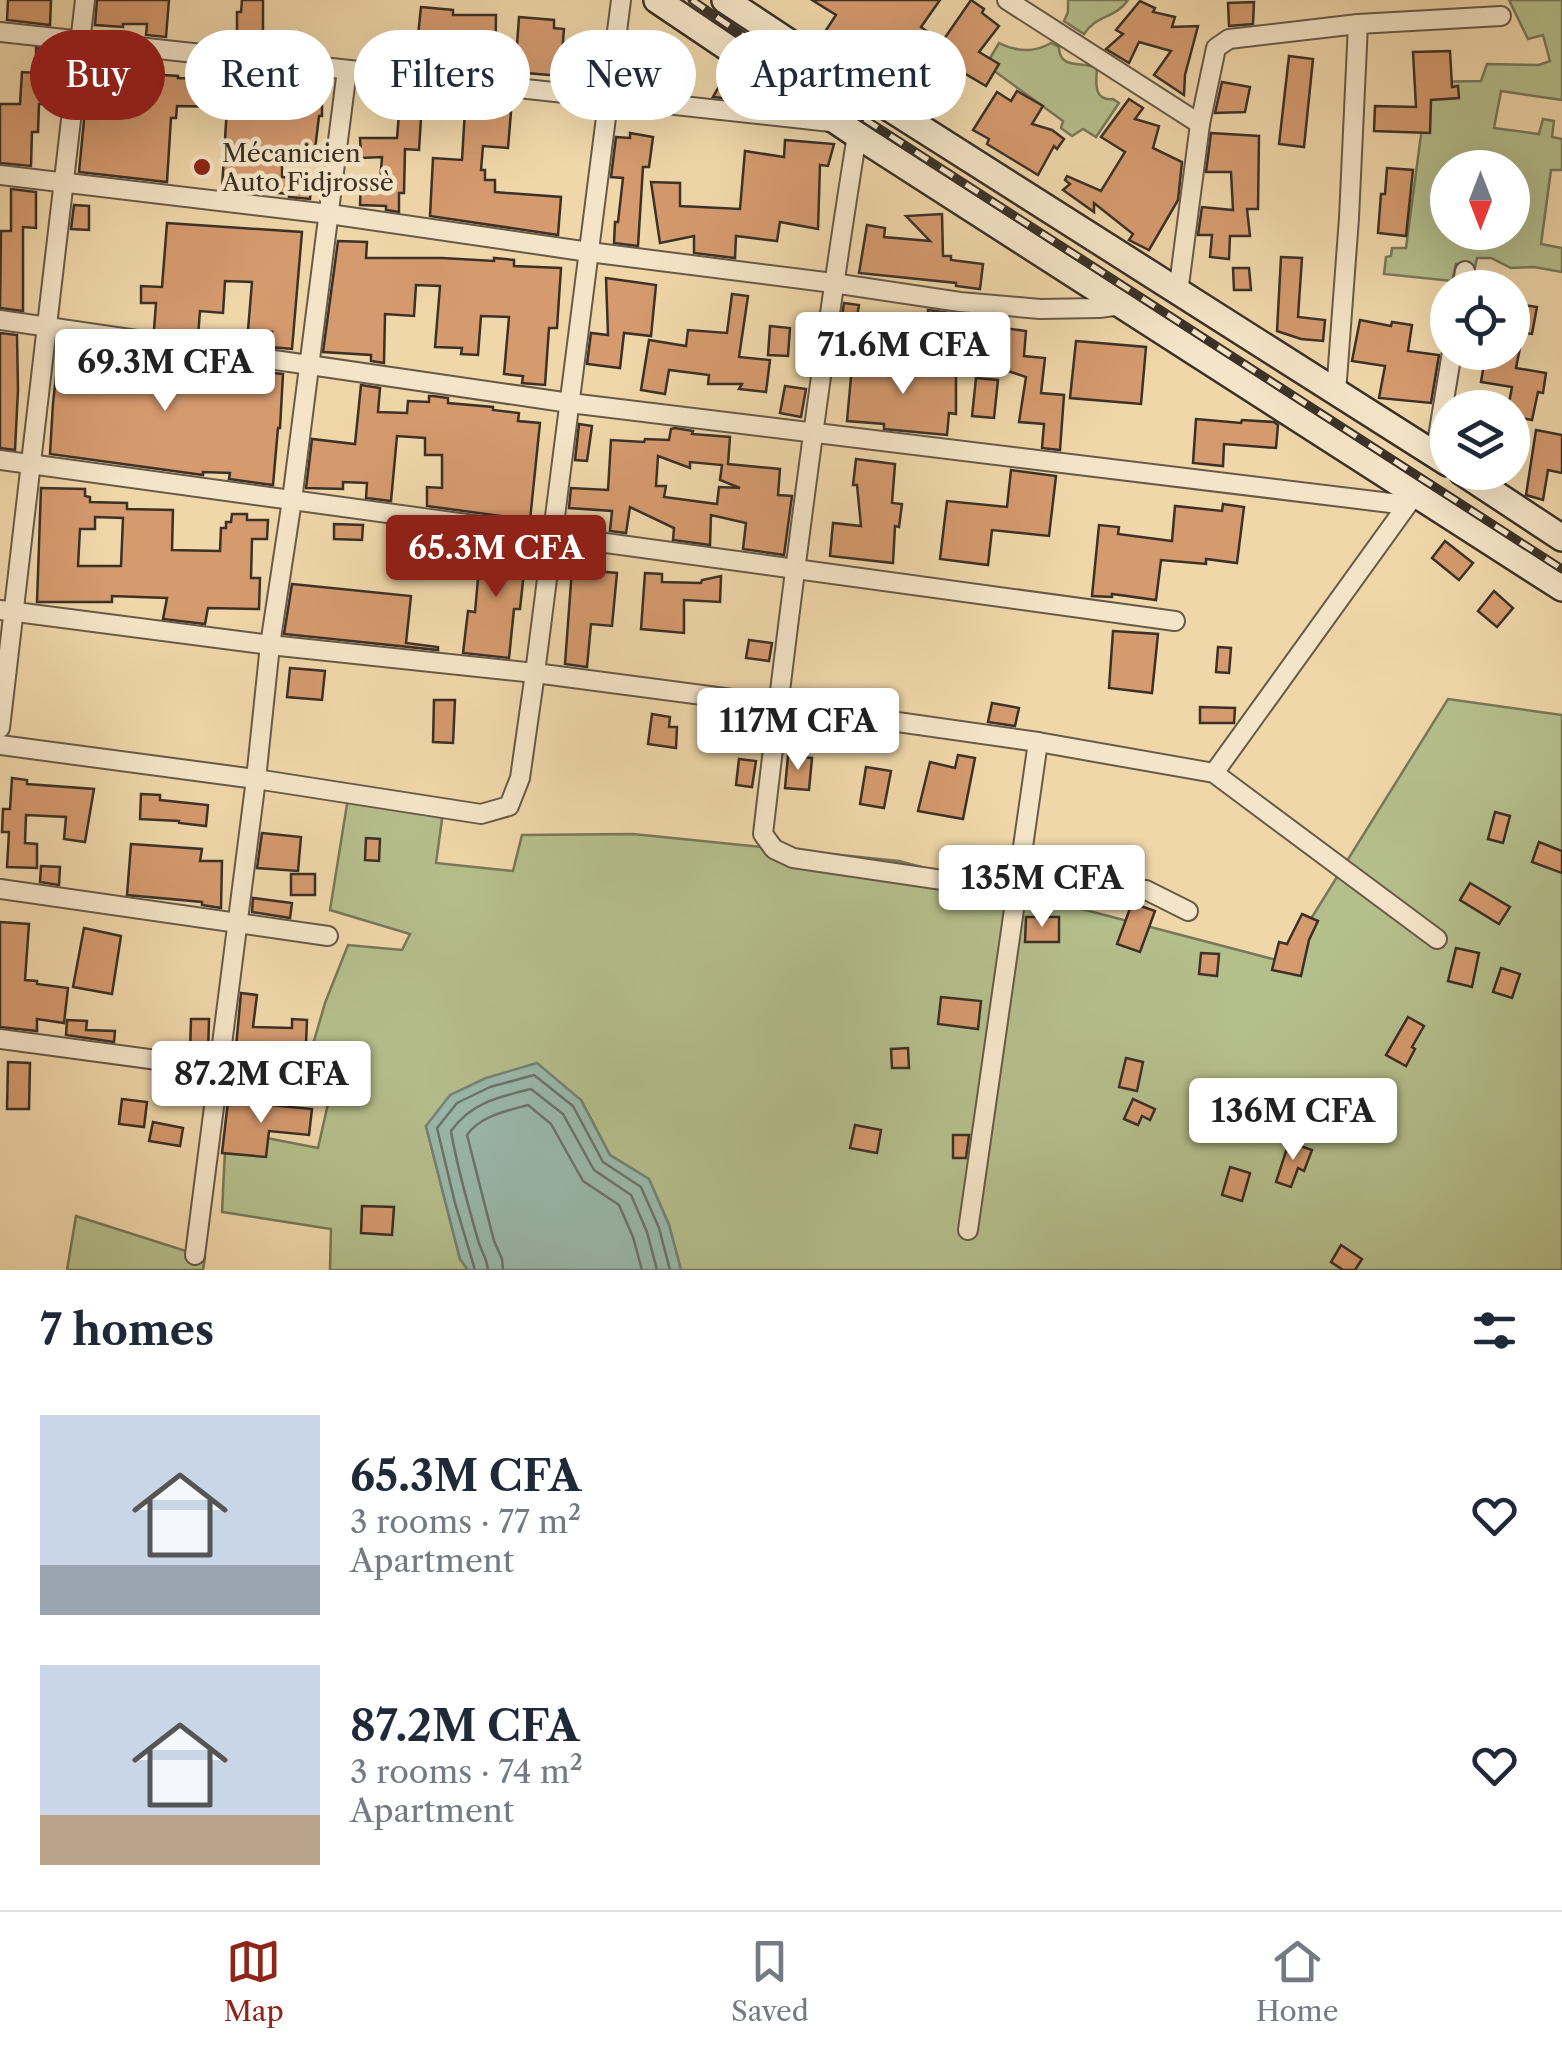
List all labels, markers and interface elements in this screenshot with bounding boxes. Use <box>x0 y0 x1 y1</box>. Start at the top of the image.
chip: Buy <box>30 30 165 120</box>
chip: Rent <box>185 30 334 120</box>
chip: Filters <box>354 30 530 120</box>
chip: New <box>550 30 696 120</box>
chip: Apartment <box>716 30 966 120</box>
place label: Mécanicien Auto Fidjrossè <box>221 138 394 198</box>
north arrow <box>1430 150 1530 250</box>
map controls <box>1430 150 1530 490</box>
marker: Mécanicien Auto Fidjrossè <box>191 156 213 178</box>
button: locate <box>1430 270 1530 370</box>
pin: 71.6M CFA <box>789 312 1017 397</box>
text: 71.6M CFA <box>817 325 989 364</box>
pin: 69.3M CFA <box>51 329 279 414</box>
text: 69.3M CFA <box>77 342 253 381</box>
button: layers <box>1430 390 1530 490</box>
pin: 65.3M CFA <box>382 515 610 600</box>
text: 65.3M CFA <box>408 528 584 567</box>
pin: 117M CFA <box>695 688 901 773</box>
text: 117M CFA <box>719 701 877 740</box>
pin: 135M CFA <box>939 845 1145 930</box>
text: 135M CFA <box>961 858 1123 897</box>
pin: 87.2M CFA <box>147 1041 375 1126</box>
text: 87.2M CFA <box>174 1054 348 1093</box>
pin: 136M CFA <box>1190 1078 1396 1163</box>
text: 136M CFA <box>1211 1091 1375 1130</box>
icon: filters <box>1467 1303 1522 1358</box>
text: 7 homes <box>40 1304 214 1356</box>
text: 65.3M CFA <box>350 1450 581 1502</box>
icon: home <box>120 1455 240 1575</box>
icon: heart <box>1467 1488 1522 1543</box>
text: 3 rooms · 77 m² <box>350 1502 581 1541</box>
text: Apartment <box>350 1541 514 1580</box>
text: 87.2M CFA <box>350 1700 579 1752</box>
icon: home <box>120 1705 240 1825</box>
icon: heart <box>1467 1738 1522 1793</box>
text: 3 rooms · 74 m² <box>350 1752 583 1791</box>
text: Apartment <box>350 1791 514 1830</box>
tab: Map <box>224 1934 284 2028</box>
tab: Saved <box>731 1934 809 2028</box>
tab: Home <box>1256 1934 1338 2028</box>

